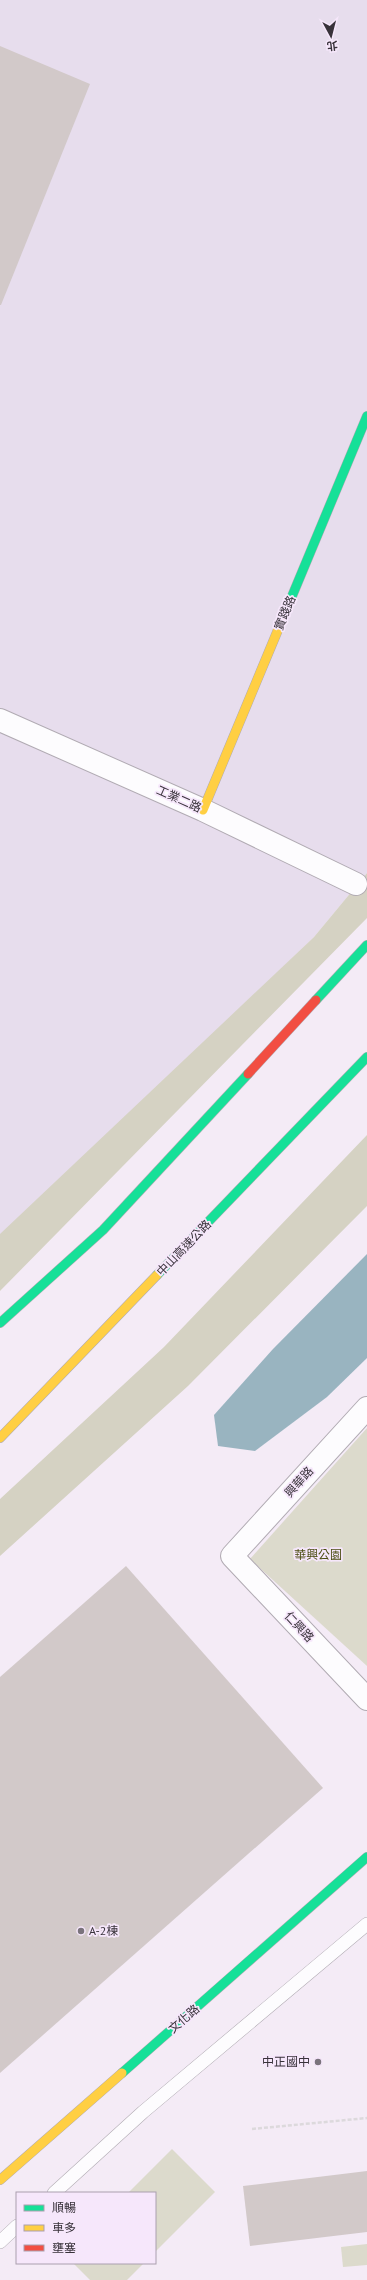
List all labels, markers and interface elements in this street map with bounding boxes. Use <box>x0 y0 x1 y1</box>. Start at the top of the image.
north arrow <box>311 16 351 56</box>
text: 北 <box>326 38 339 54</box>
street label: 實踐路 <box>271 593 298 632</box>
street label: 工業二路 <box>154 782 204 815</box>
street label: 中山高速公路 <box>153 1217 214 1279</box>
street label: 興華路 <box>281 1463 316 1500</box>
park label: 華興公園 <box>294 1547 342 1562</box>
street label: 仁興路 <box>282 1608 317 1645</box>
place label: A-2棟 <box>89 1923 118 1938</box>
marker: A-2棟 <box>76 1926 86 1936</box>
street label: 文化路 <box>165 2001 202 2036</box>
place label: 中正國中 <box>262 2054 310 2069</box>
marker: 中正國中 <box>313 2057 323 2067</box>
legend <box>16 2192 156 2264</box>
text: 順暢 <box>52 2200 76 2215</box>
text: 車多 <box>52 2220 76 2235</box>
text: 壅塞 <box>52 2240 76 2255</box>

